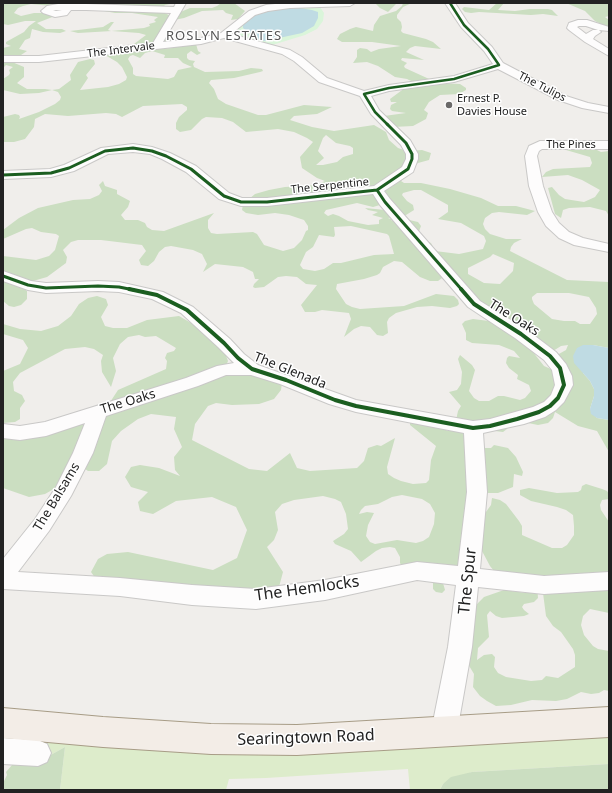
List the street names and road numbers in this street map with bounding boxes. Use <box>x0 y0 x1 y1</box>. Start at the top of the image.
street label: The Intervale <box>86 39 156 61</box>
street label: The Tulips <box>516 69 568 105</box>
street label: The Pines <box>546 138 596 152</box>
street label: The Serpentine <box>290 175 370 197</box>
street label: The Oaks <box>486 296 542 340</box>
street label: The Glenada <box>252 349 328 393</box>
street label: The Oaks <box>99 386 157 418</box>
street label: The Balsams <box>30 460 84 534</box>
street label: The Spur <box>455 547 481 615</box>
street label: The Hemlocks <box>253 572 361 606</box>
street label: Searingtown Road <box>237 726 375 750</box>

